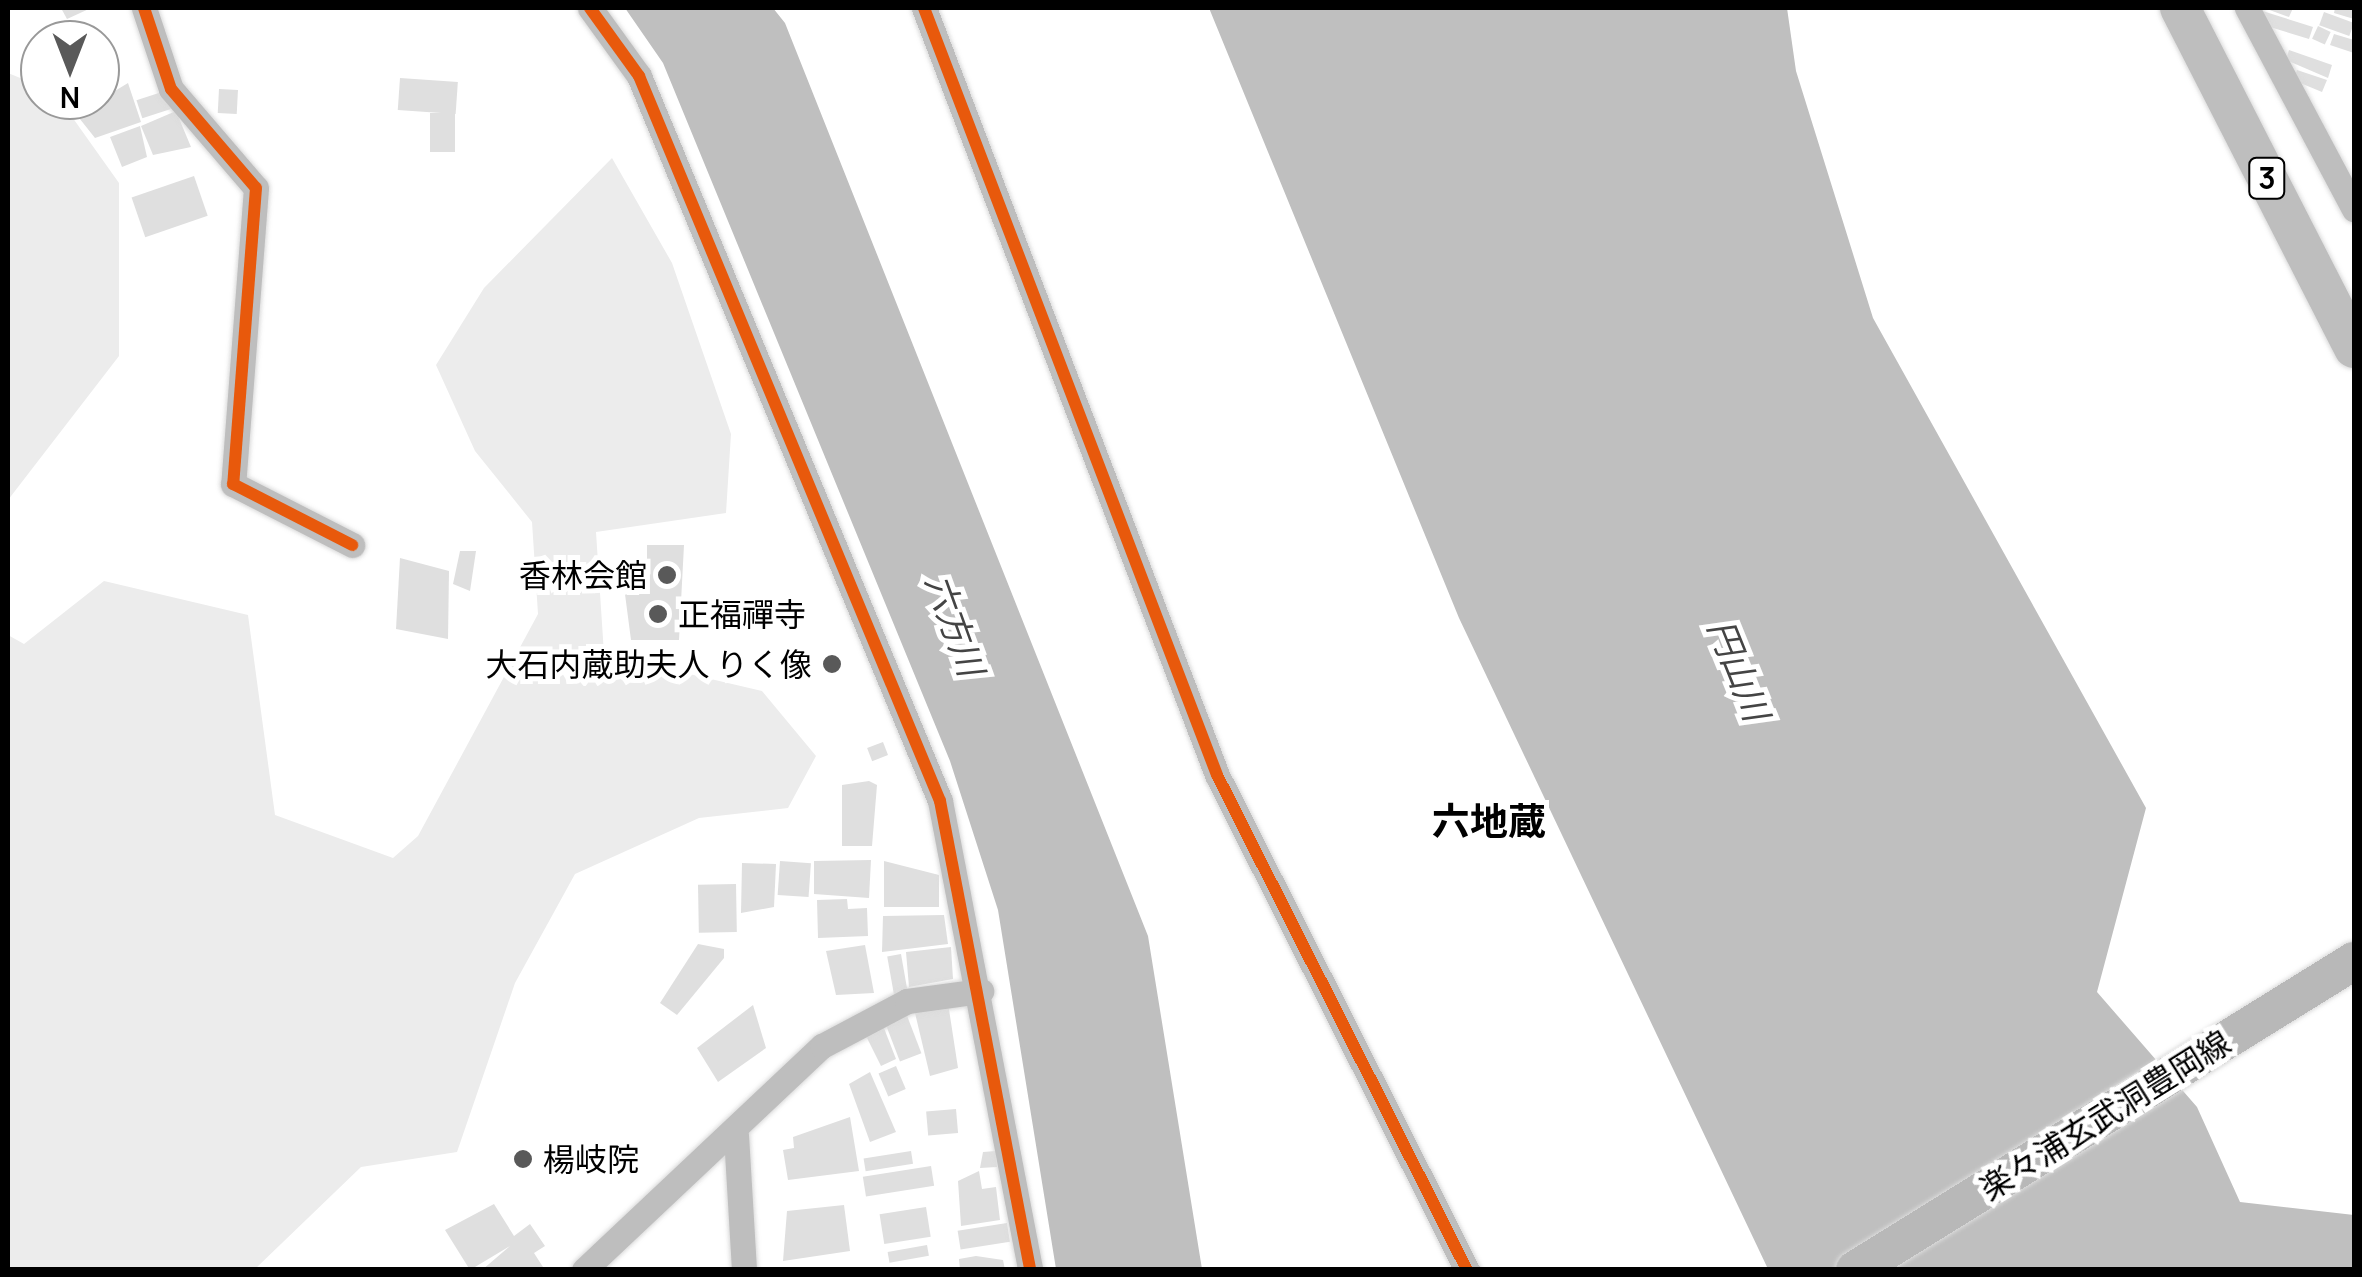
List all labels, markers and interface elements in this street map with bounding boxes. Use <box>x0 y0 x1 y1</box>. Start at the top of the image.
north arrow <box>20 20 120 120</box>
text: N <box>60 79 80 117</box>
road number: 3 <box>2247 153 2287 203</box>
place label: 香林会館 <box>519 556 647 594</box>
marker: 香林会館 <box>656 564 678 586</box>
water label: 六方川 <box>917 568 993 682</box>
place label: 正福禪寺 <box>678 595 806 633</box>
marker: 正福禪寺 <box>647 603 669 625</box>
water label: 円山川 <box>1700 613 1778 727</box>
place label: 大石内蔵助夫人 りく像 <box>486 645 812 683</box>
marker: 大石内蔵助夫人 りく像 <box>821 653 843 675</box>
district label: 六地蔵 <box>1432 798 1546 844</box>
street label: 楽々浦玄武洞豊岡線 <box>1973 1022 2237 1208</box>
place label: 楊岐院 <box>543 1140 639 1178</box>
marker: 楊岐院 <box>512 1148 534 1170</box>

